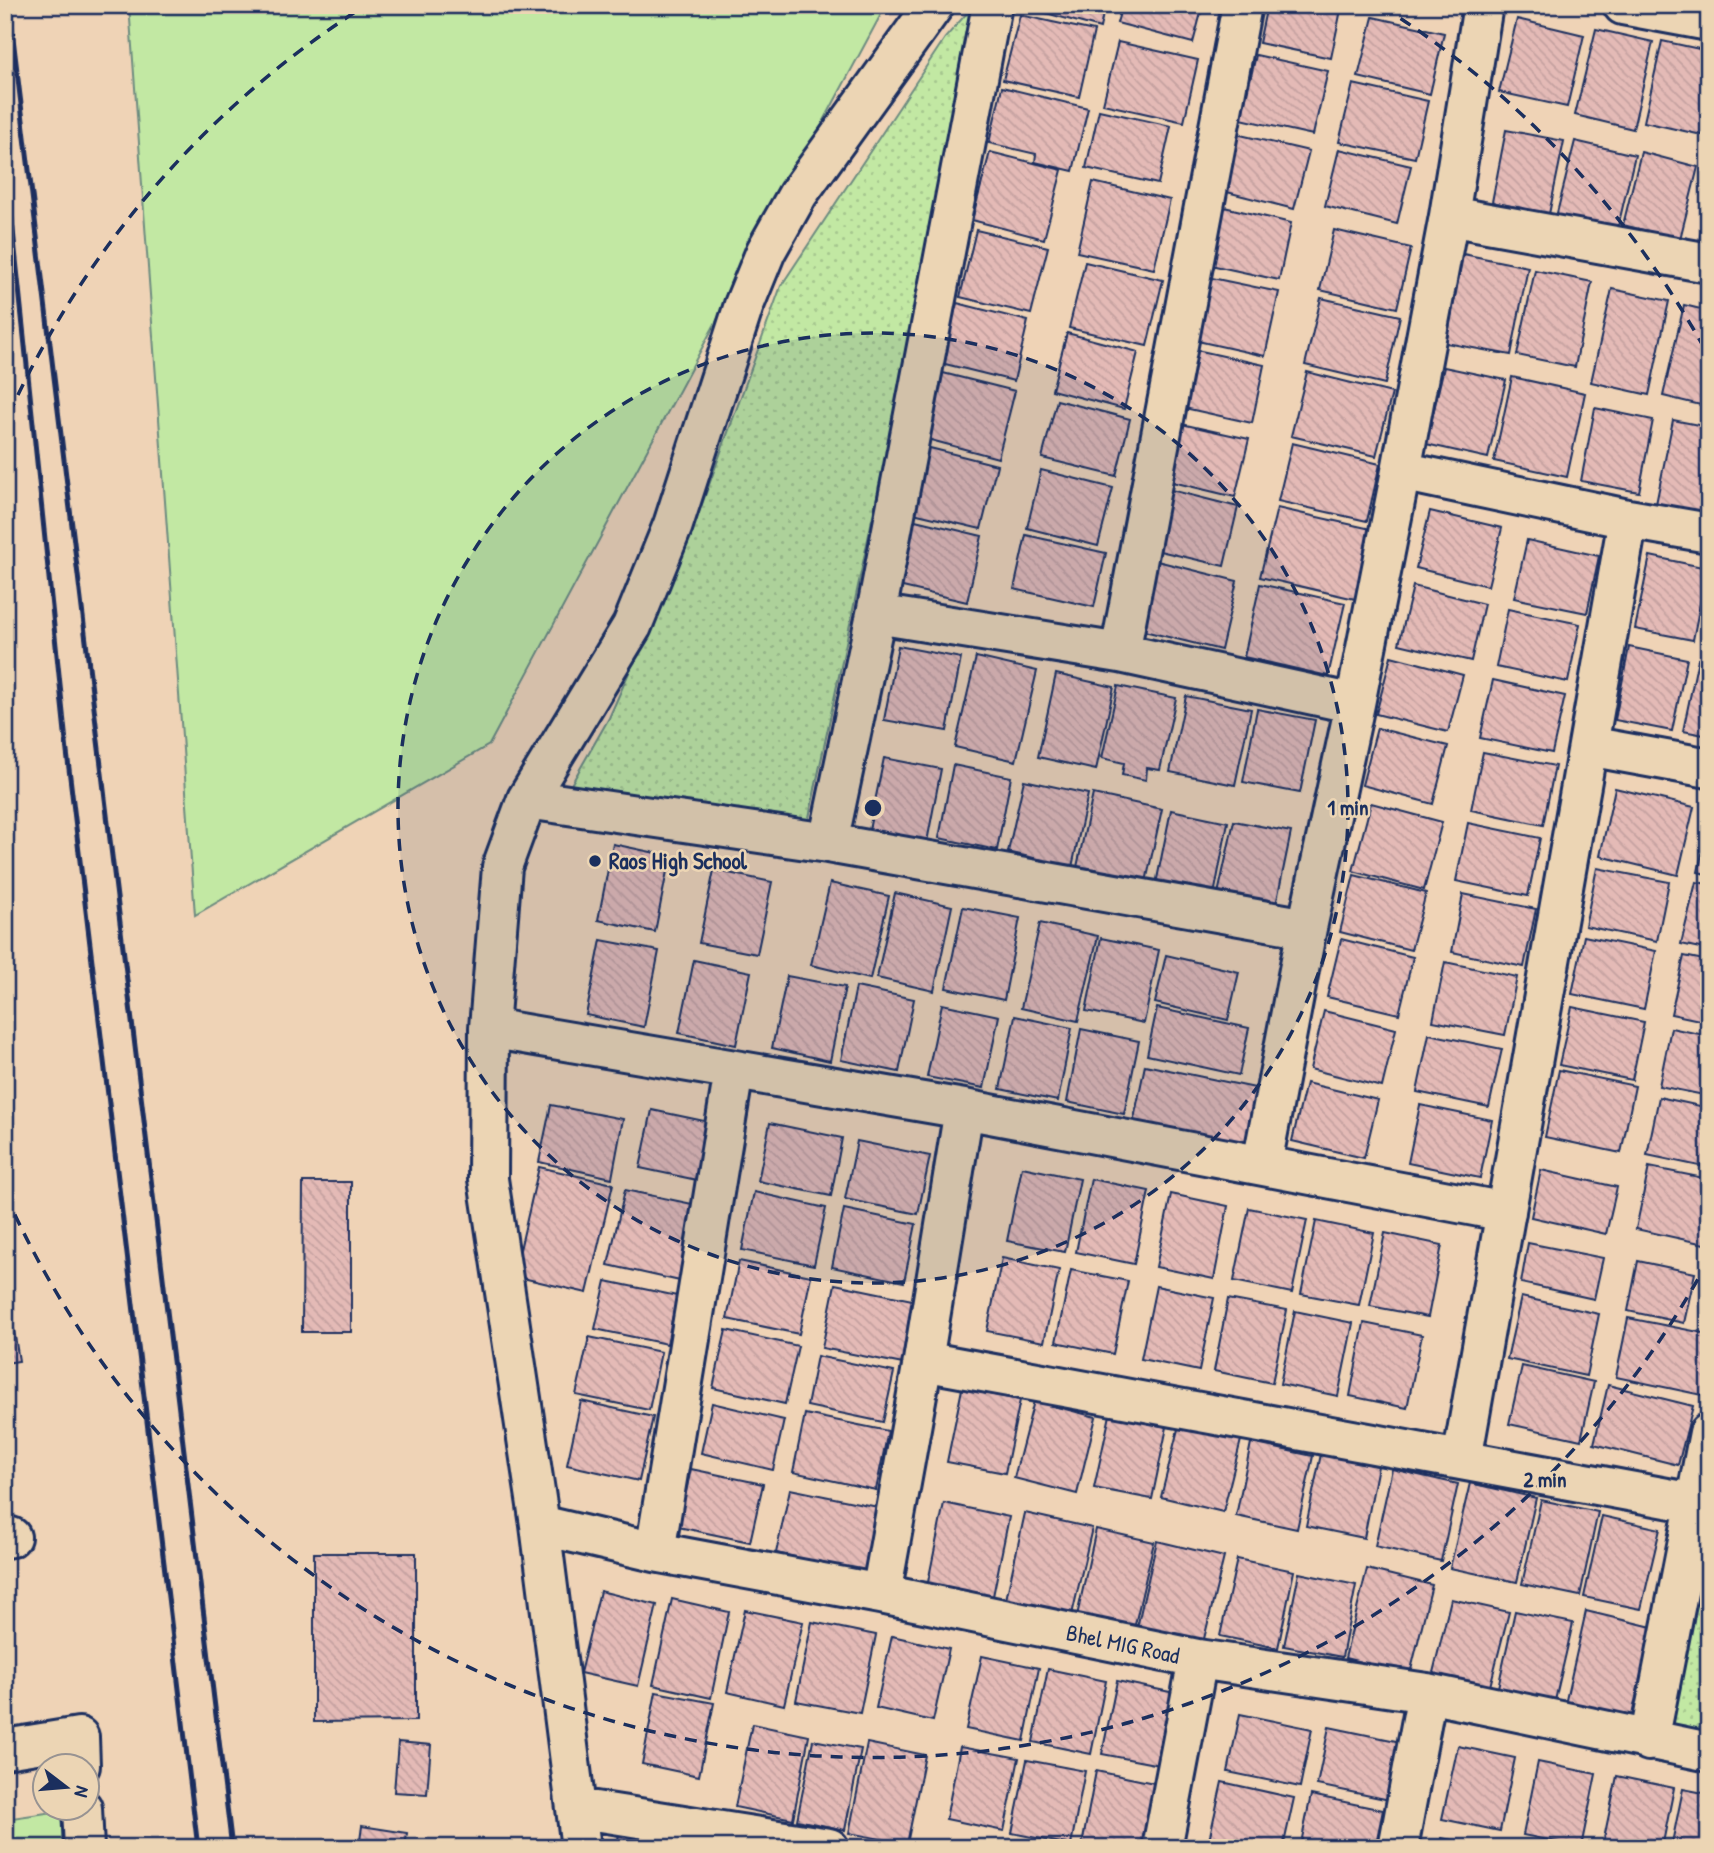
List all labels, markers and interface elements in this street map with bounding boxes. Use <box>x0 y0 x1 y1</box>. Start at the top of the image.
text: 1 min <box>1328 793 1368 822</box>
centre of rings <box>861 796 885 820</box>
place label: Raos High School <box>609 845 748 877</box>
marker: Raos High School <box>587 853 603 869</box>
text: 2 min <box>1523 1465 1567 1494</box>
street label: Bhel MIG Road <box>1064 1616 1183 1671</box>
north arrow <box>32 1752 102 1822</box>
text: N <box>68 1783 96 1800</box>

